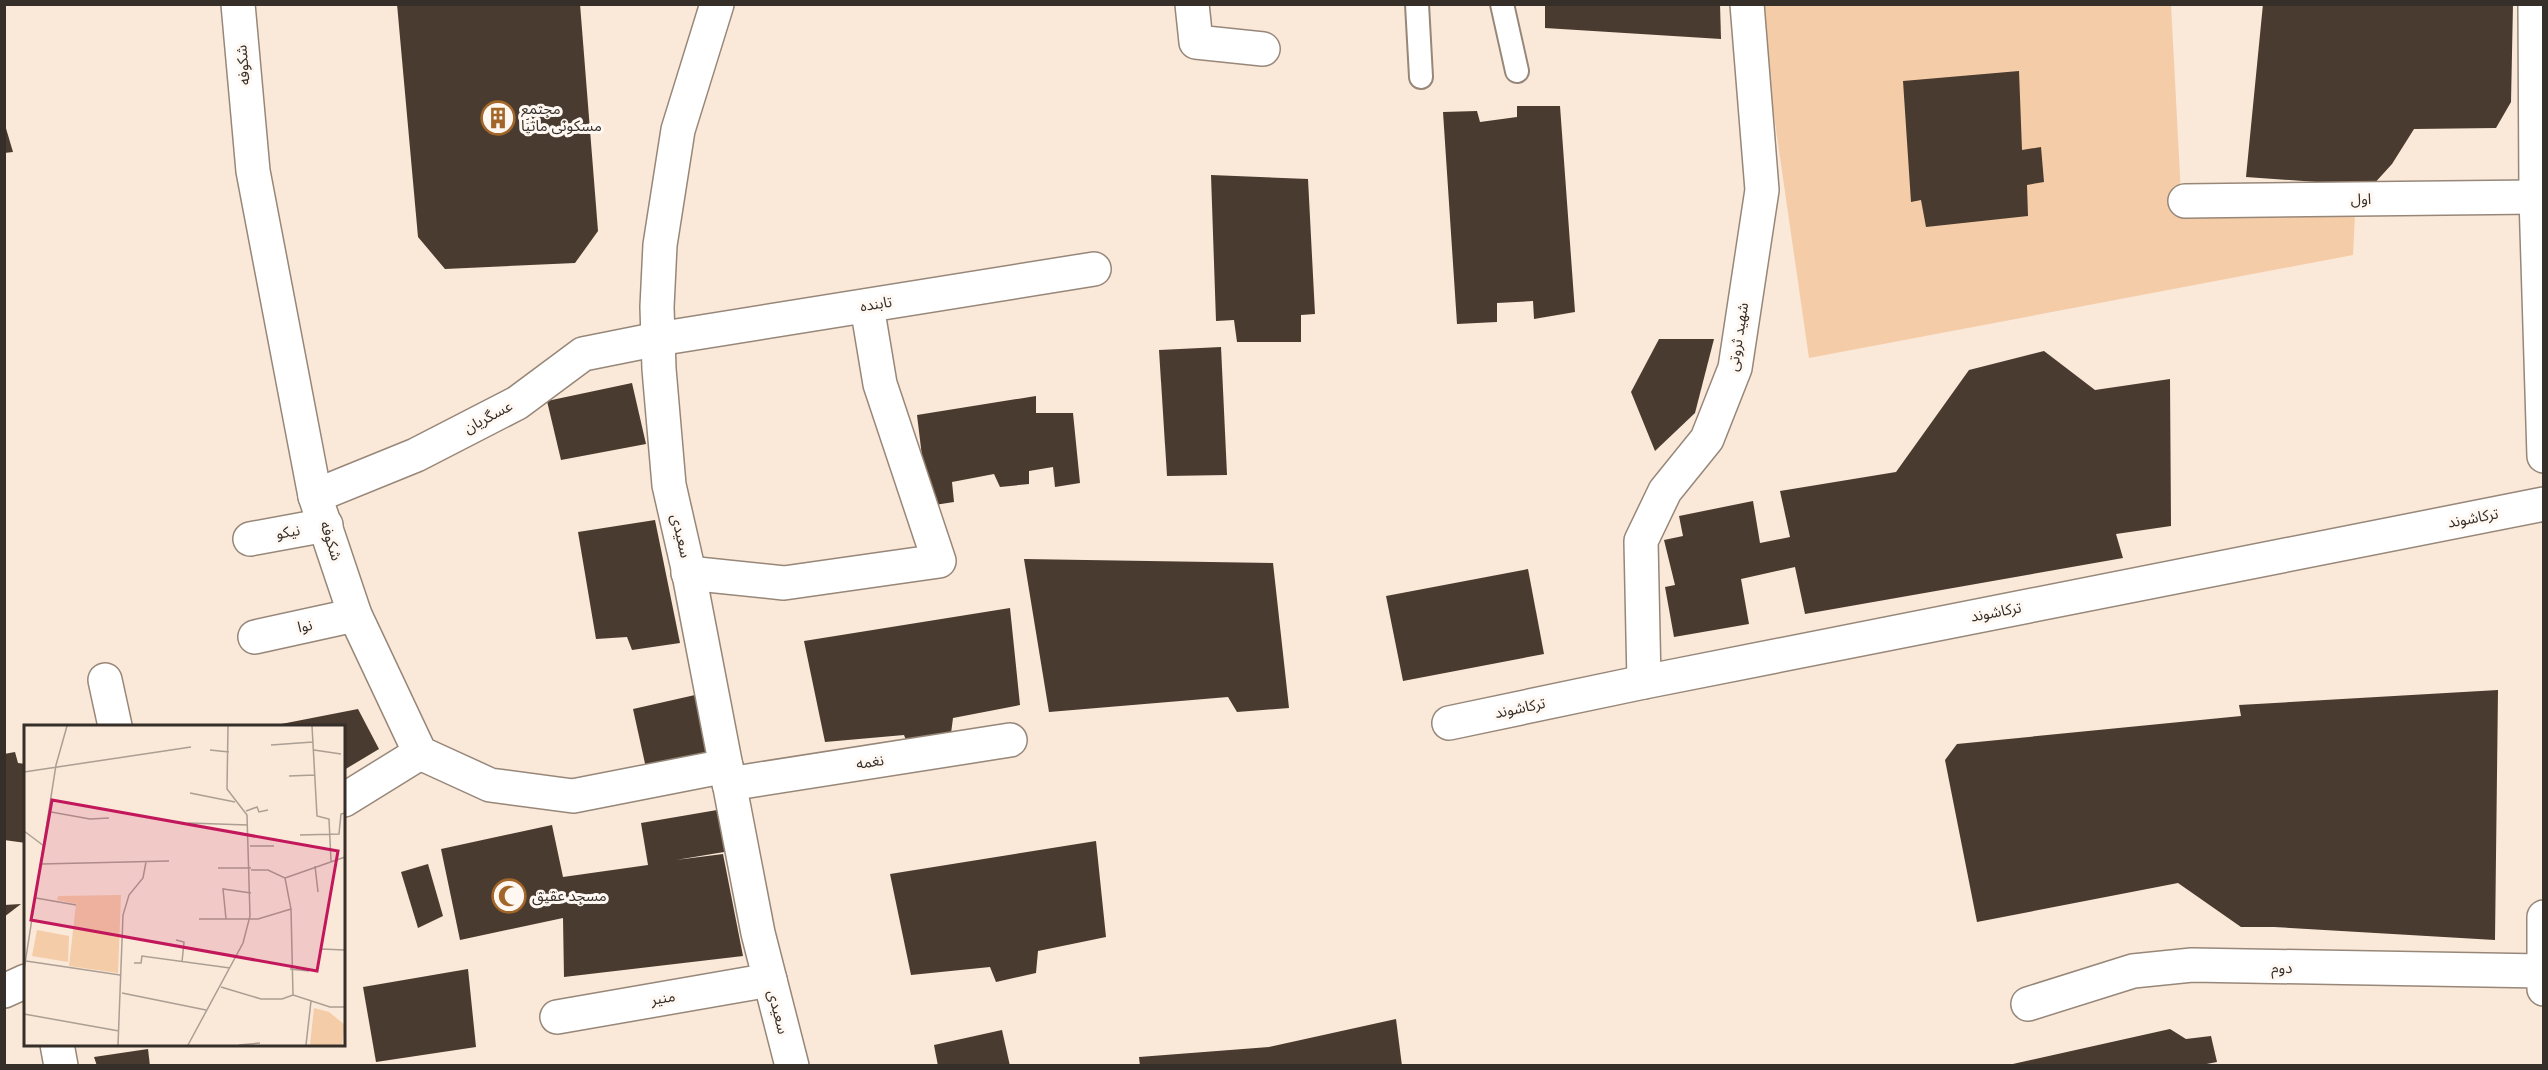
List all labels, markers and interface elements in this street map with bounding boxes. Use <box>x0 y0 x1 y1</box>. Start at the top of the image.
street label: شکوفه <box>231 44 254 86</box>
place label: مجتمع مسکونی ماتیا <box>521 99 602 135</box>
building icon: مجتمع مسکونی ماتیا <box>480 100 516 136</box>
street label: اول <box>2350 189 2372 208</box>
street label: تابنده <box>859 292 893 314</box>
street label: شهید ثروتی <box>1723 301 1752 373</box>
street label: عسگریان <box>460 396 516 437</box>
street label: ترکاشوند <box>2446 503 2500 532</box>
street label: سعیدی <box>667 512 696 560</box>
street label: شکوفه <box>316 519 347 563</box>
street label: نیکو <box>274 520 302 543</box>
street label: ترکاشوند <box>1969 597 2023 626</box>
street label: نوا <box>296 615 314 636</box>
street label: ترکاشوند <box>1493 693 1547 722</box>
inset map <box>24 725 345 1046</box>
street label: نغمه <box>855 750 885 772</box>
mosque icon: مسجد عقیق <box>491 878 527 914</box>
place label: مسجد عقیق <box>532 886 607 906</box>
street label: دوم <box>2271 958 2293 979</box>
street label: منیر <box>648 986 677 1009</box>
street label: سعیدی <box>764 988 793 1036</box>

